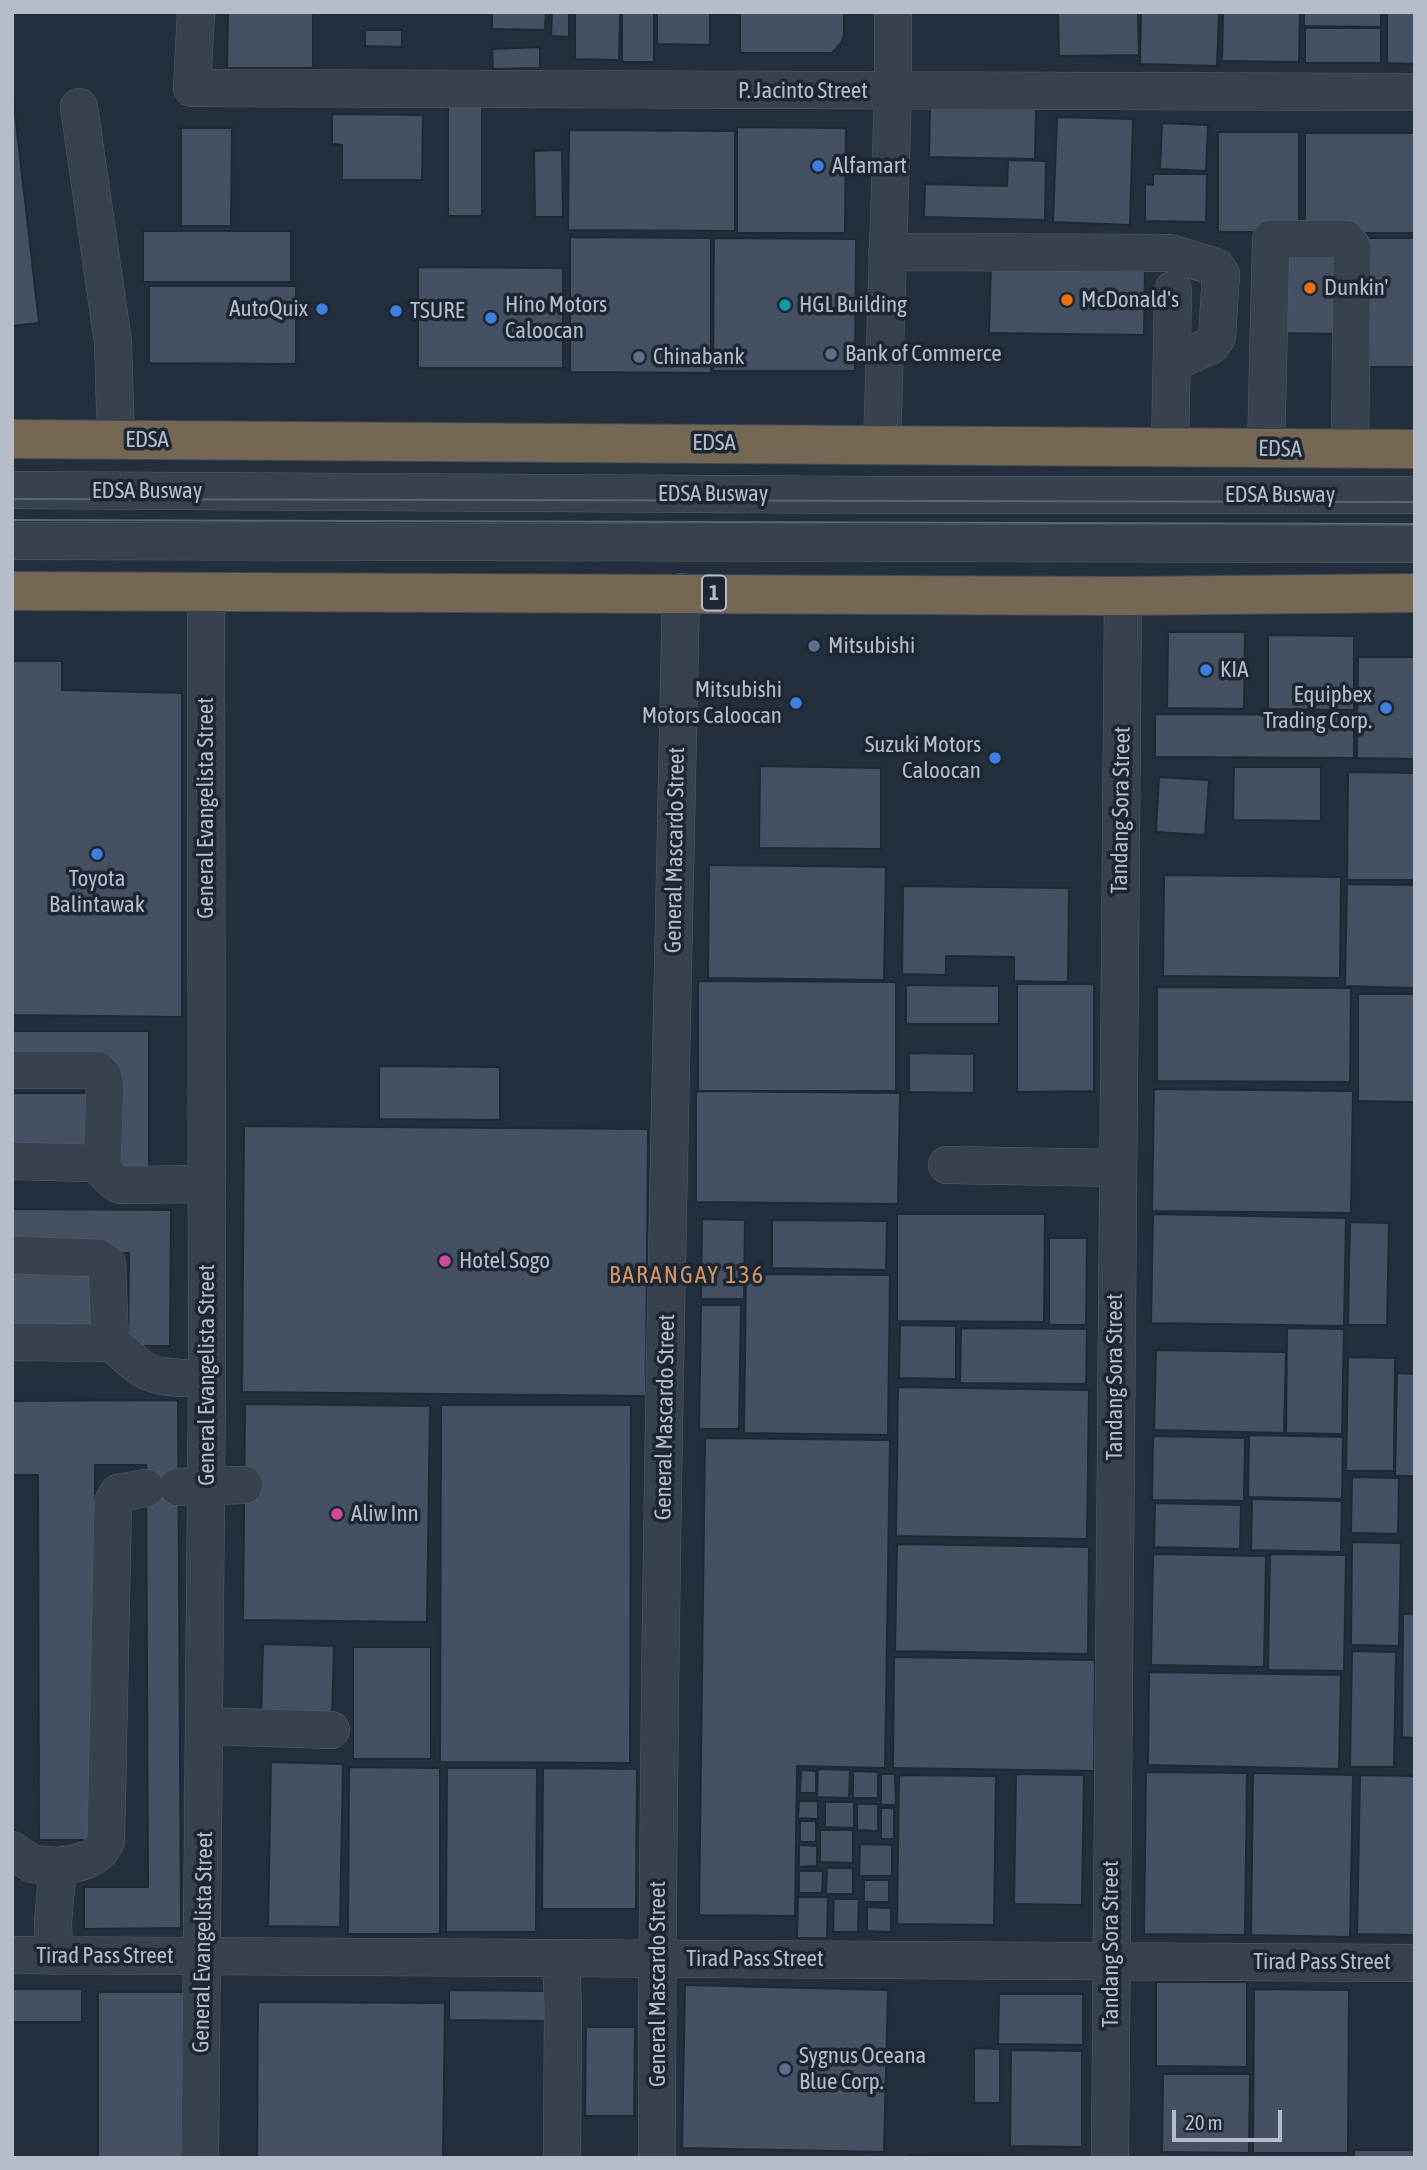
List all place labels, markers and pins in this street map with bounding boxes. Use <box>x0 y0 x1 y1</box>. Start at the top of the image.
place label: Alfamart <box>832 152 907 180</box>
marker: Alfamart <box>810 158 826 174</box>
place label: Dunkin' <box>1324 274 1388 302</box>
marker: Dunkin' <box>1302 280 1318 296</box>
place label: McDonald's <box>1081 286 1179 314</box>
place label: Hino Motors Caloocan <box>505 291 607 345</box>
place label: HGL Building <box>799 291 907 319</box>
marker: McDonald's <box>1059 292 1075 308</box>
place label: AutoQuix <box>229 295 308 323</box>
place label: TSURE <box>410 297 465 325</box>
marker: HGL Building <box>777 297 793 313</box>
marker: AutoQuix <box>314 301 330 317</box>
marker: TSURE <box>388 303 404 319</box>
marker: Hino Motors Caloocan <box>483 310 499 326</box>
place label: Bank of Commerce <box>845 340 1002 368</box>
place label: Chinabank <box>653 343 745 371</box>
marker: Bank of Commerce <box>823 346 839 362</box>
marker: Chinabank <box>631 349 647 365</box>
place label: Mitsubishi <box>828 632 915 660</box>
marker: Mitsubishi <box>806 638 822 654</box>
place label: KIA <box>1220 656 1248 684</box>
marker: KIA <box>1198 662 1214 678</box>
place label: Mitsubishi Motors Caloocan <box>642 676 782 730</box>
place label: Equipbex Trading Corp. <box>1263 681 1372 735</box>
marker: Mitsubishi Motors Caloocan <box>788 695 804 711</box>
marker: Equipbex Trading Corp. <box>1378 700 1394 716</box>
place label: Suzuki Motors Caloocan <box>865 731 981 785</box>
marker: Suzuki Motors Caloocan <box>987 750 1003 766</box>
marker: Toyota Balintawak <box>89 846 105 862</box>
place label: Toyota Balintawak <box>49 865 145 919</box>
place label: Hotel Sogo <box>459 1247 550 1275</box>
marker: Hotel Sogo <box>437 1253 453 1269</box>
place label: Aliw Inn <box>351 1500 419 1528</box>
marker: Aliw Inn <box>329 1506 345 1522</box>
place label: Sygnus Oceana Blue Corp. <box>799 2042 926 2096</box>
marker: Sygnus Oceana Blue Corp. <box>777 2061 793 2077</box>

